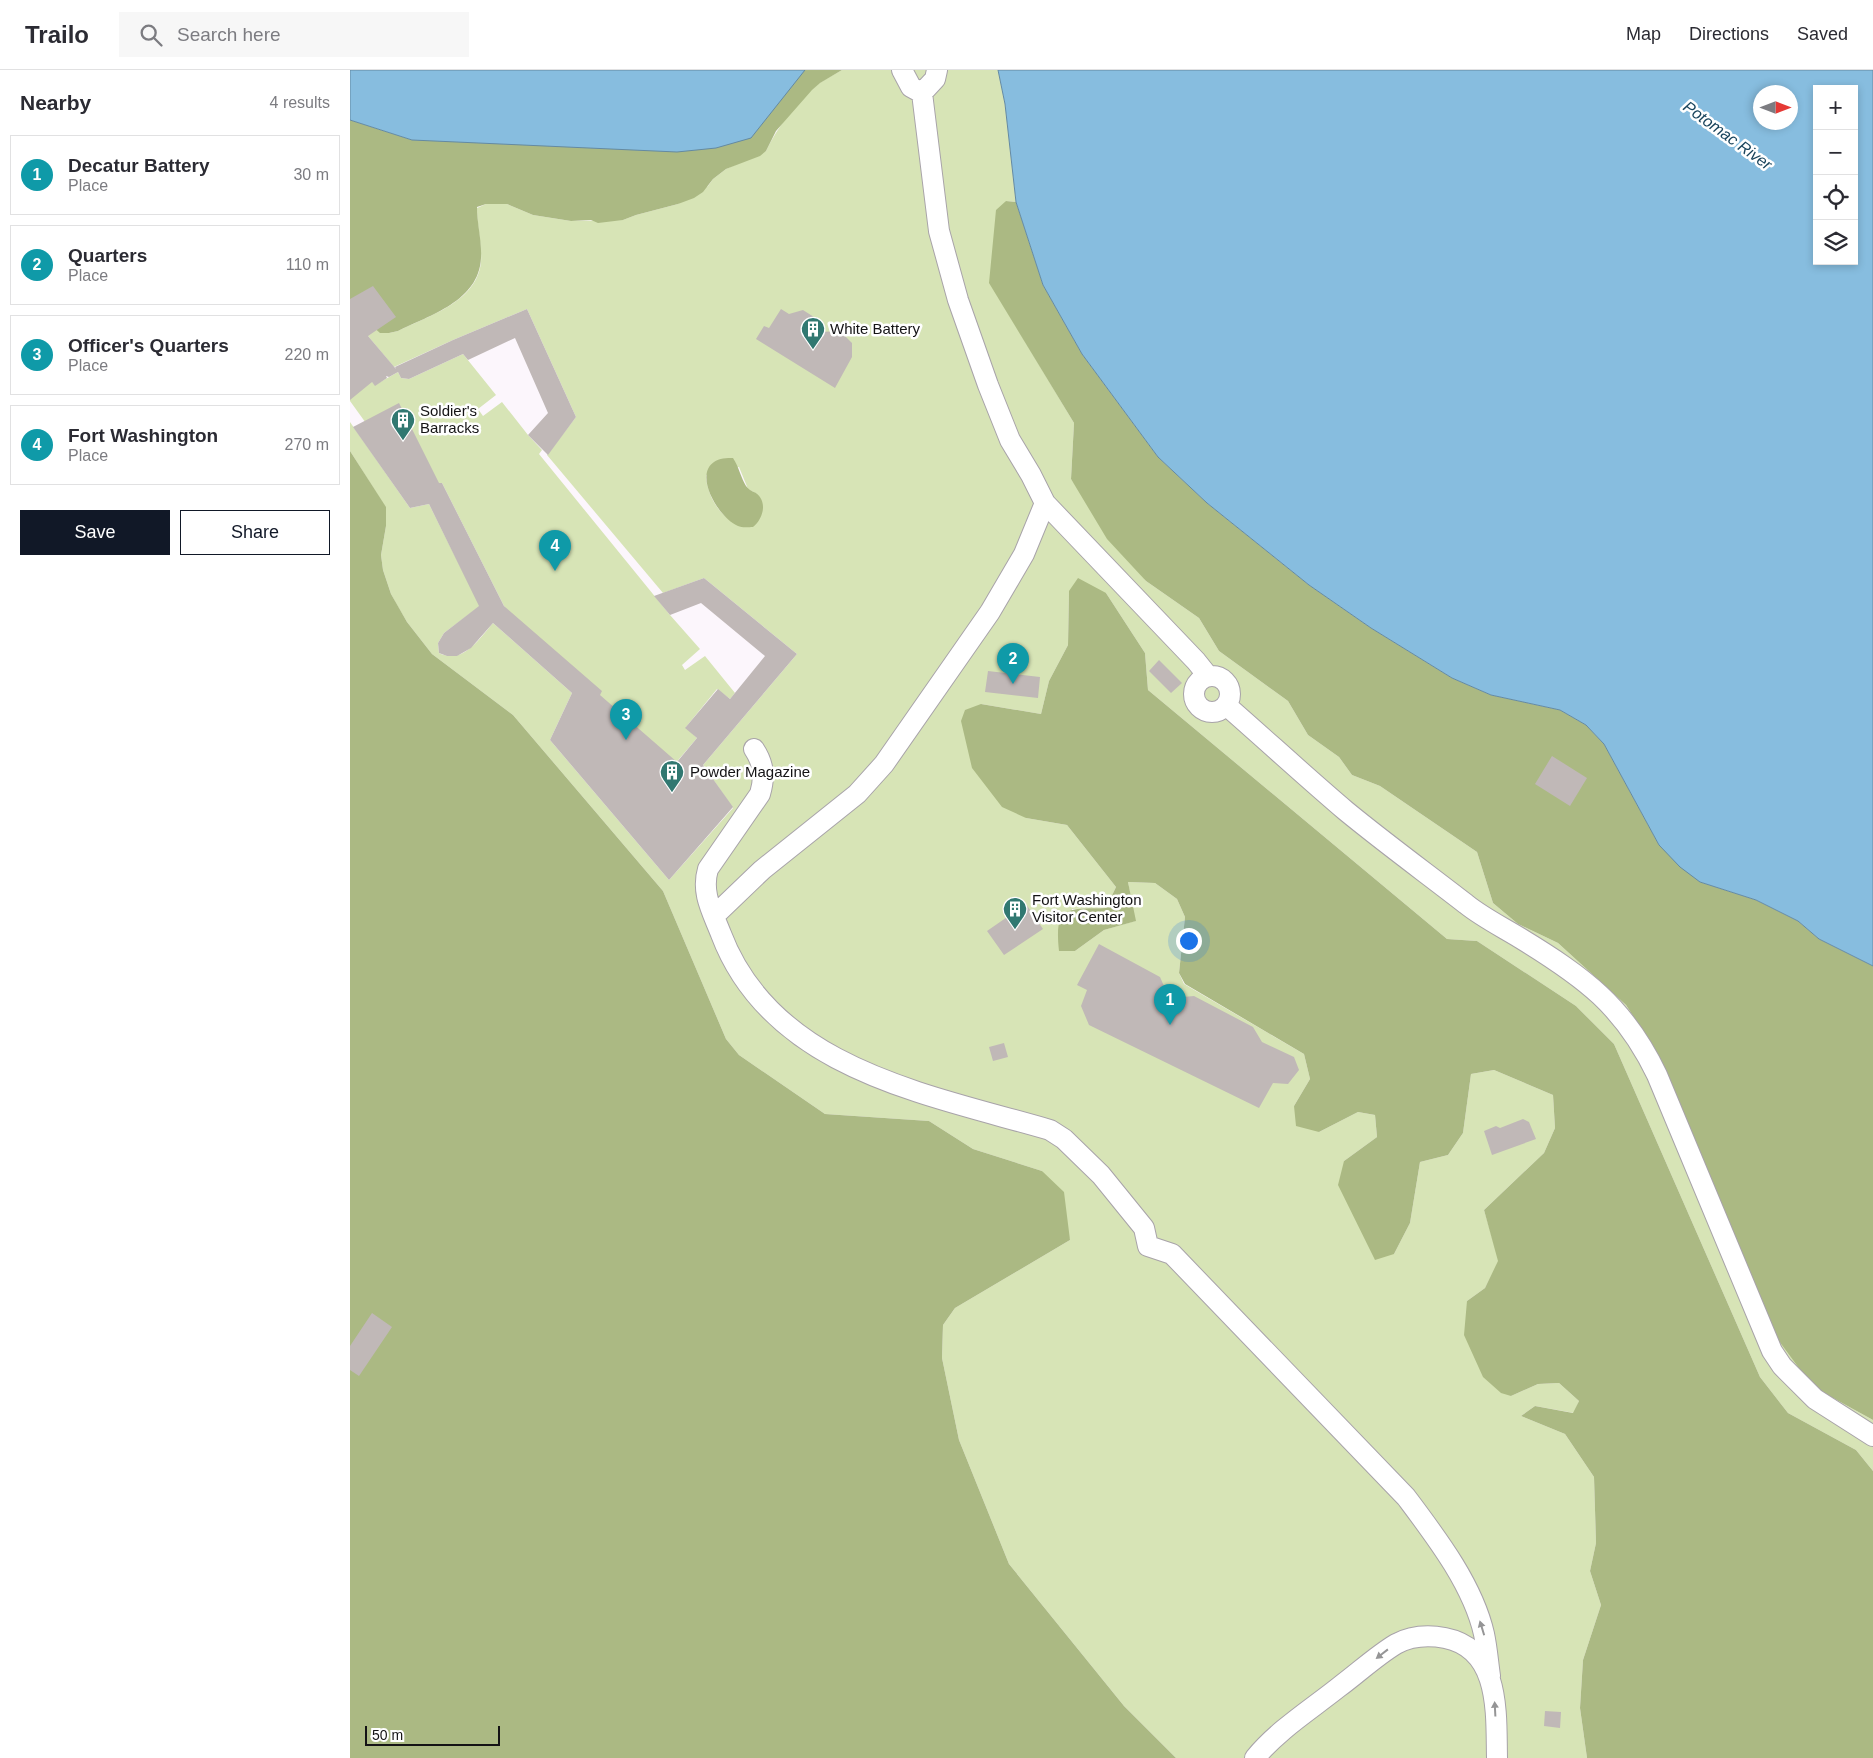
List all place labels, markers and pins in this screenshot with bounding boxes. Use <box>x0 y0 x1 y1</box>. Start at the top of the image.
building icon: White Battery <box>800 316 826 350</box>
place label: White Battery <box>830 320 921 337</box>
place label: Soldier's Barracks <box>420 402 479 436</box>
building icon: Soldier's Barracks <box>390 407 416 441</box>
pin: 4 <box>539 530 571 571</box>
pin: 2 <box>997 643 1029 684</box>
pin: 3 <box>610 699 642 740</box>
building icon: Powder Magazine <box>659 759 685 793</box>
place label: Powder Magazine <box>690 763 810 780</box>
place label: Fort Washington Visitor Center <box>1032 891 1142 925</box>
building icon: Fort Washington Visitor Center <box>1002 896 1028 930</box>
pin: 1 <box>1154 984 1186 1025</box>

